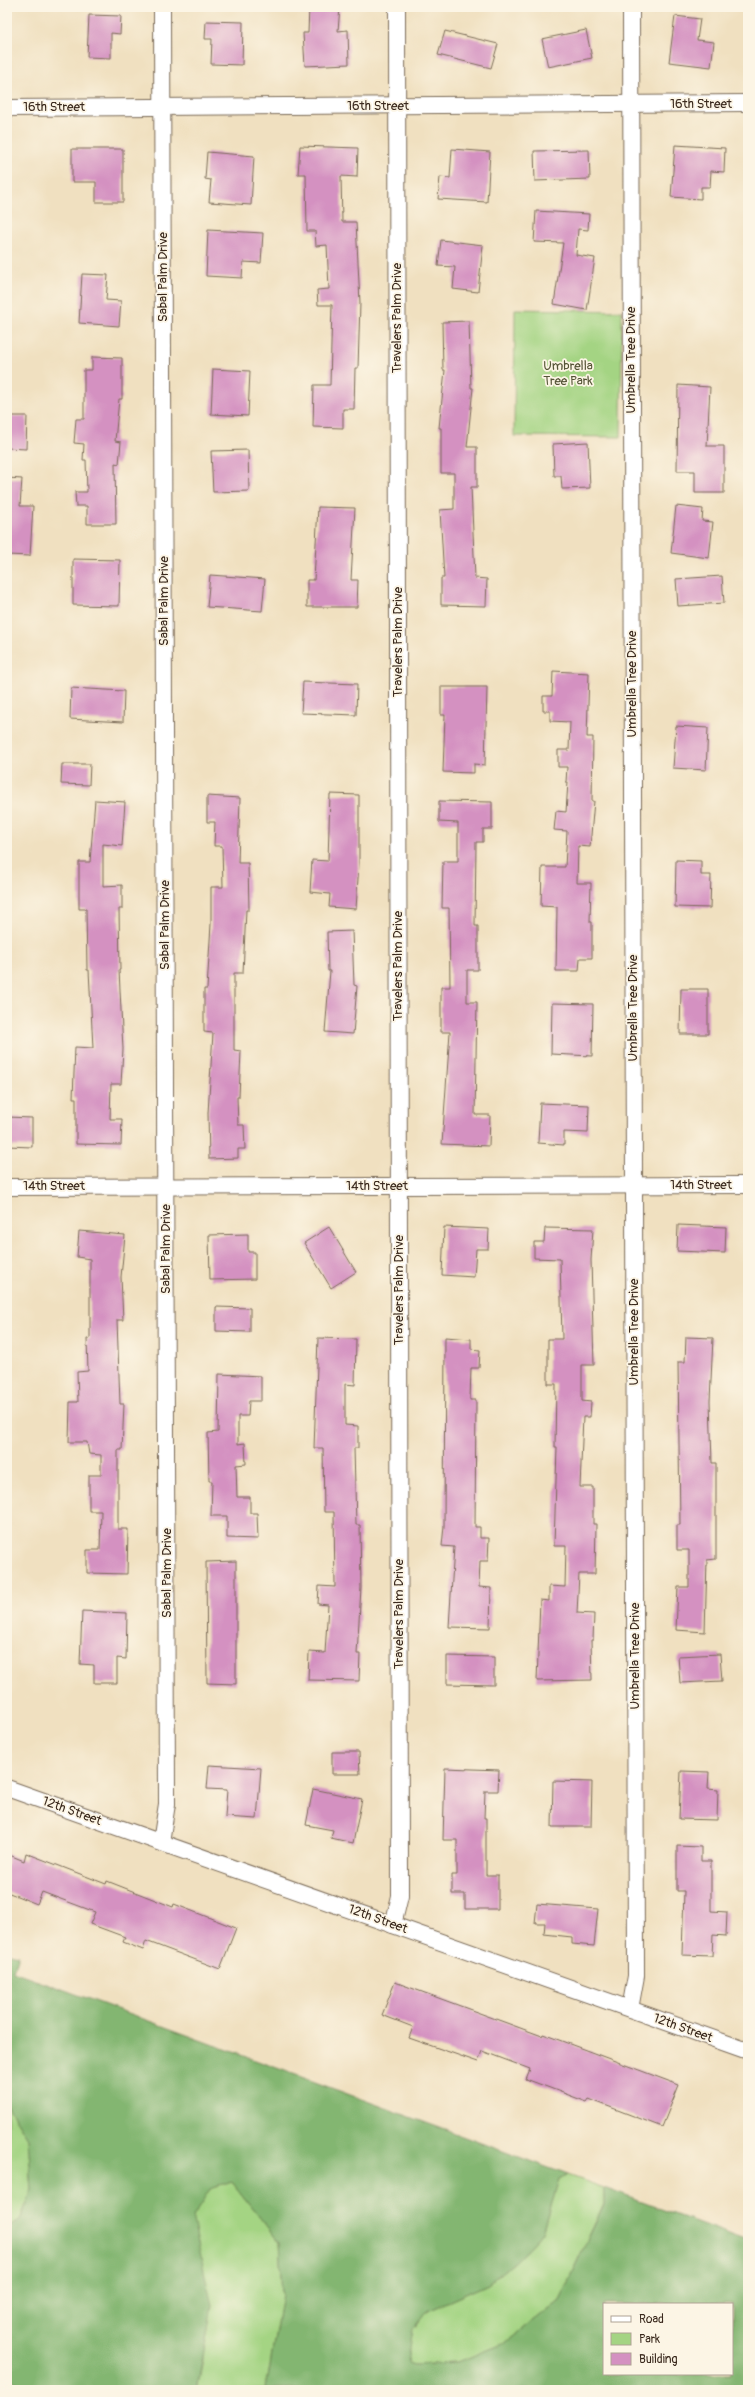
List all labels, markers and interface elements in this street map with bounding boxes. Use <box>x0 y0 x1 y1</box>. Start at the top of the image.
street label: 16th Street <box>670 96 733 112</box>
street label: 16th Street <box>347 98 410 114</box>
street label: 16th Street <box>23 99 86 115</box>
street label: Sabal Palm Drive <box>155 231 171 322</box>
street label: Travelers Palm Drive <box>389 262 405 373</box>
street label: Umbrella Tree Drive <box>623 306 639 413</box>
park label: Umbrella Tree Park <box>543 358 593 389</box>
street label: Sabal Palm Drive <box>156 555 172 646</box>
street label: Travelers Palm Drive <box>390 586 406 697</box>
street label: Umbrella Tree Drive <box>624 630 640 737</box>
street label: Sabal Palm Drive <box>157 879 173 970</box>
street label: Travelers Palm Drive <box>390 910 406 1021</box>
street label: Umbrella Tree Drive <box>625 954 641 1061</box>
street label: 14th Street <box>670 1177 733 1193</box>
street label: 14th Street <box>23 1178 86 1194</box>
street label: 14th Street <box>346 1178 409 1194</box>
street label: Sabal Palm Drive <box>158 1203 174 1294</box>
street label: Travelers Palm Drive <box>391 1234 407 1345</box>
street label: Umbrella Tree Drive <box>626 1278 642 1385</box>
street label: Sabal Palm Drive <box>159 1527 175 1618</box>
street label: Travelers Palm Drive <box>391 1558 407 1669</box>
street label: Umbrella Tree Drive <box>627 1602 643 1709</box>
street label: 12th Street <box>40 1793 104 1829</box>
street label: 12th Street <box>346 1901 410 1937</box>
street label: 12th Street <box>651 2010 715 2046</box>
legend <box>603 2303 733 2375</box>
text: Road <box>639 2312 664 2327</box>
text: Park <box>639 2332 660 2347</box>
text: Building <box>639 2352 678 2367</box>

